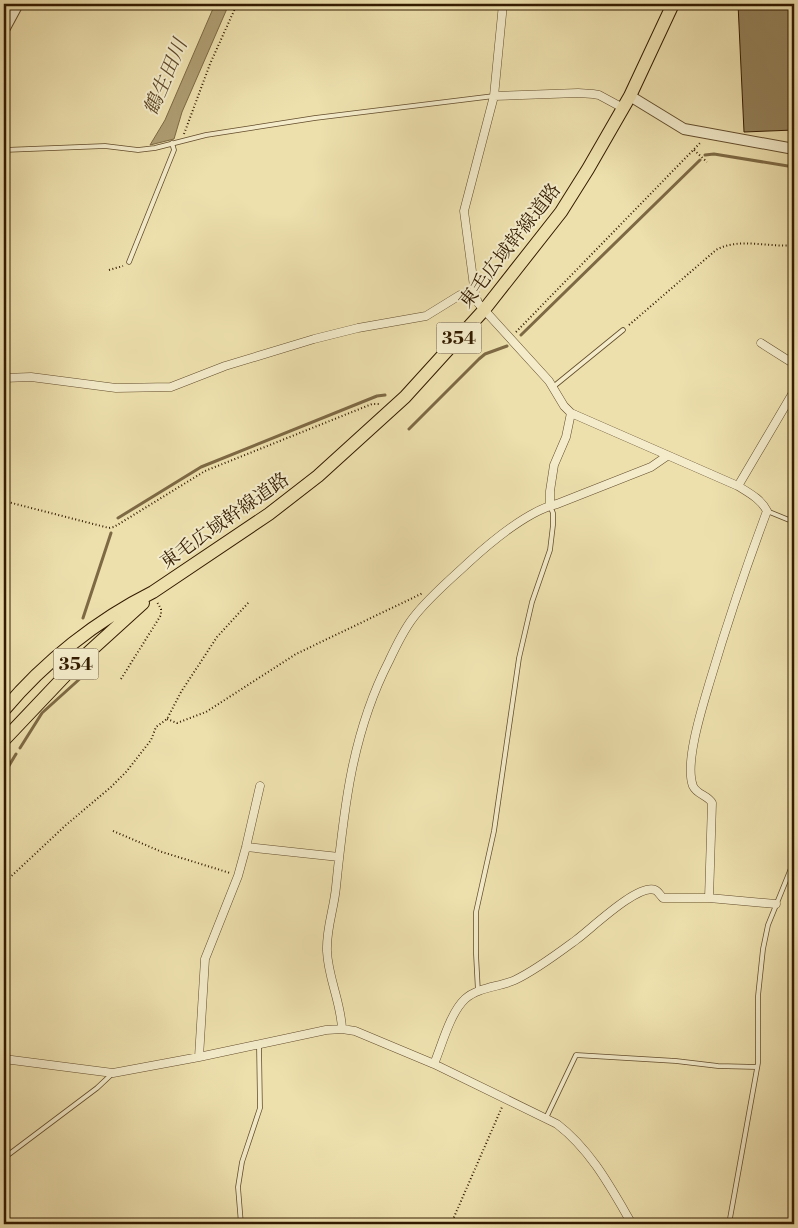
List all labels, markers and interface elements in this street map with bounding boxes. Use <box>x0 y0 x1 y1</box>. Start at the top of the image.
water label: 鶴生田川 <box>139 34 194 119</box>
street label: 東毛広域幹線道路 <box>454 178 566 313</box>
road number: 354 <box>436 322 482 353</box>
street label: 東毛広域幹線道路 <box>155 467 294 574</box>
road number: 354 <box>54 649 98 680</box>

